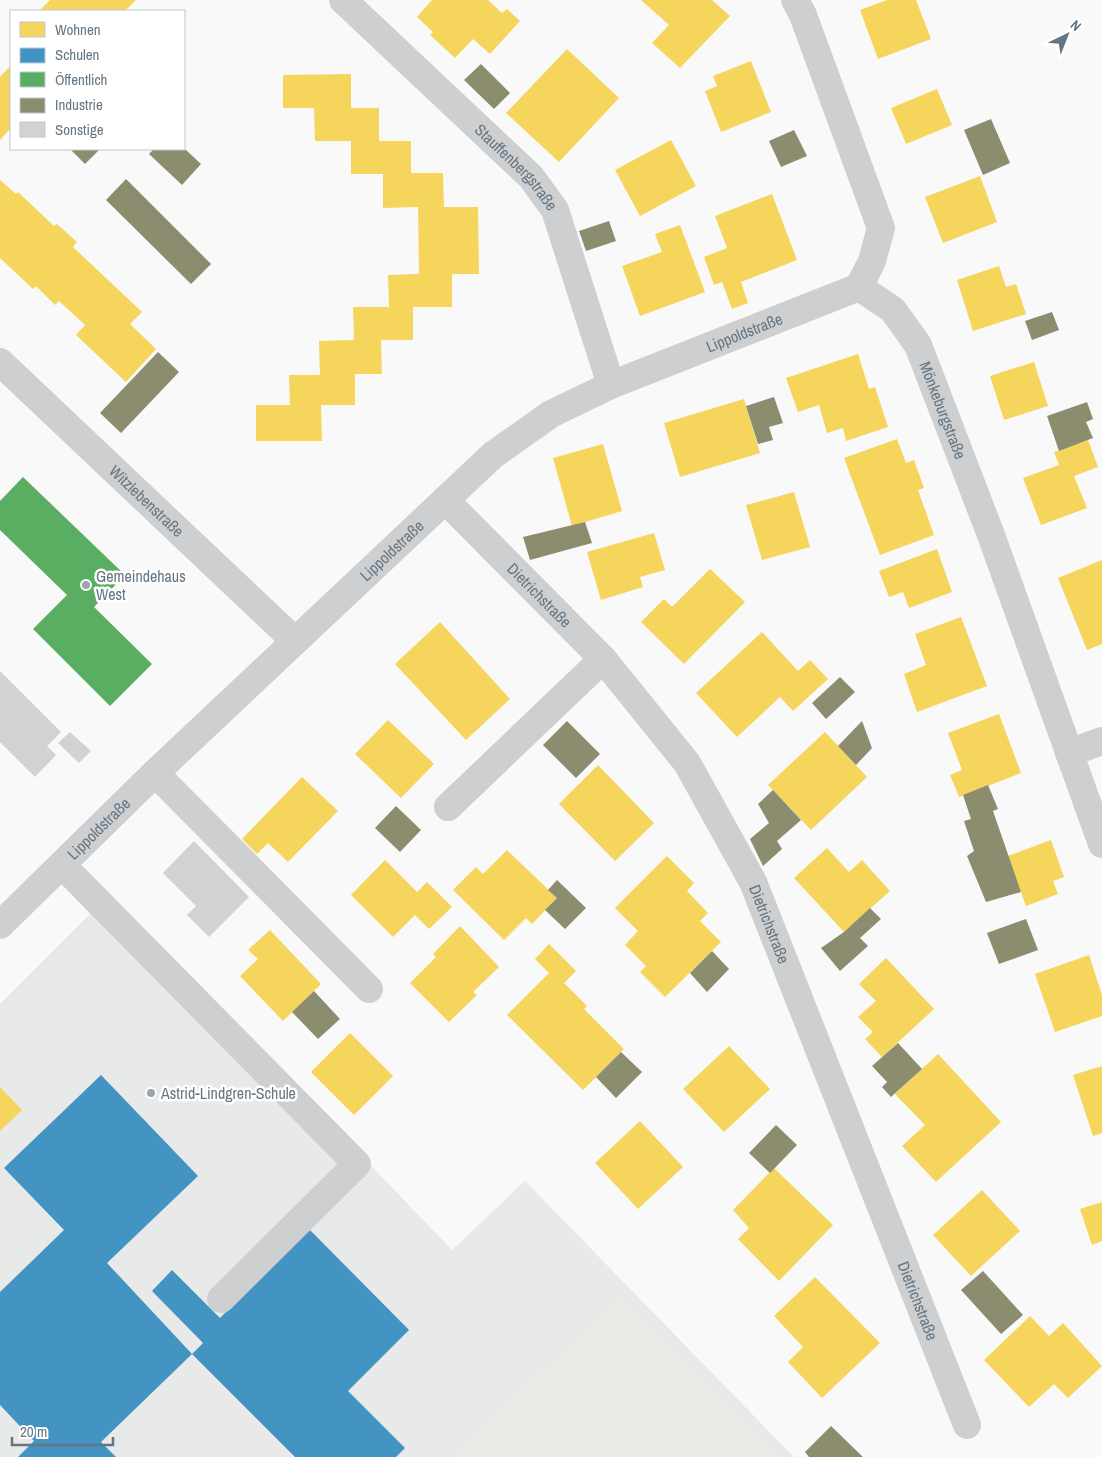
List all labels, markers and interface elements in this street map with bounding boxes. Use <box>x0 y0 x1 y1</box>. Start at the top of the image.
legend <box>10 10 185 150</box>
north arrow <box>1042 10 1092 60</box>
text: N <box>1067 16 1085 35</box>
text: Wohnen <box>55 19 101 40</box>
text: Schulen <box>55 44 99 65</box>
text: Öffentlich <box>55 69 107 90</box>
text: Industrie <box>55 94 103 115</box>
text: Sonstige <box>55 119 104 140</box>
street label: Stauffenbergstraße <box>470 119 563 215</box>
street label: Lippoldstraße <box>703 307 786 357</box>
street label: Mönkeburgstraße <box>914 358 972 462</box>
street label: Witzlebenstraße <box>104 460 189 542</box>
street label: Lippoldstraße <box>355 515 428 586</box>
street label: Dietrichstraße <box>502 558 577 632</box>
place label: Gemeindehaus West <box>96 565 186 605</box>
marker: Gemeindehaus West <box>80 579 92 591</box>
street label: Lippoldstraße <box>62 792 135 864</box>
street label: Dietrichstraße <box>744 881 795 967</box>
place label: Astrid-Lindgren-Schule <box>160 1082 296 1104</box>
marker: Astrid-Lindgren-Schule <box>145 1087 157 1099</box>
street label: Dietrichstraße <box>893 1258 944 1343</box>
scale bar <box>12 1414 114 1446</box>
text: 20 m <box>20 1421 47 1442</box>

